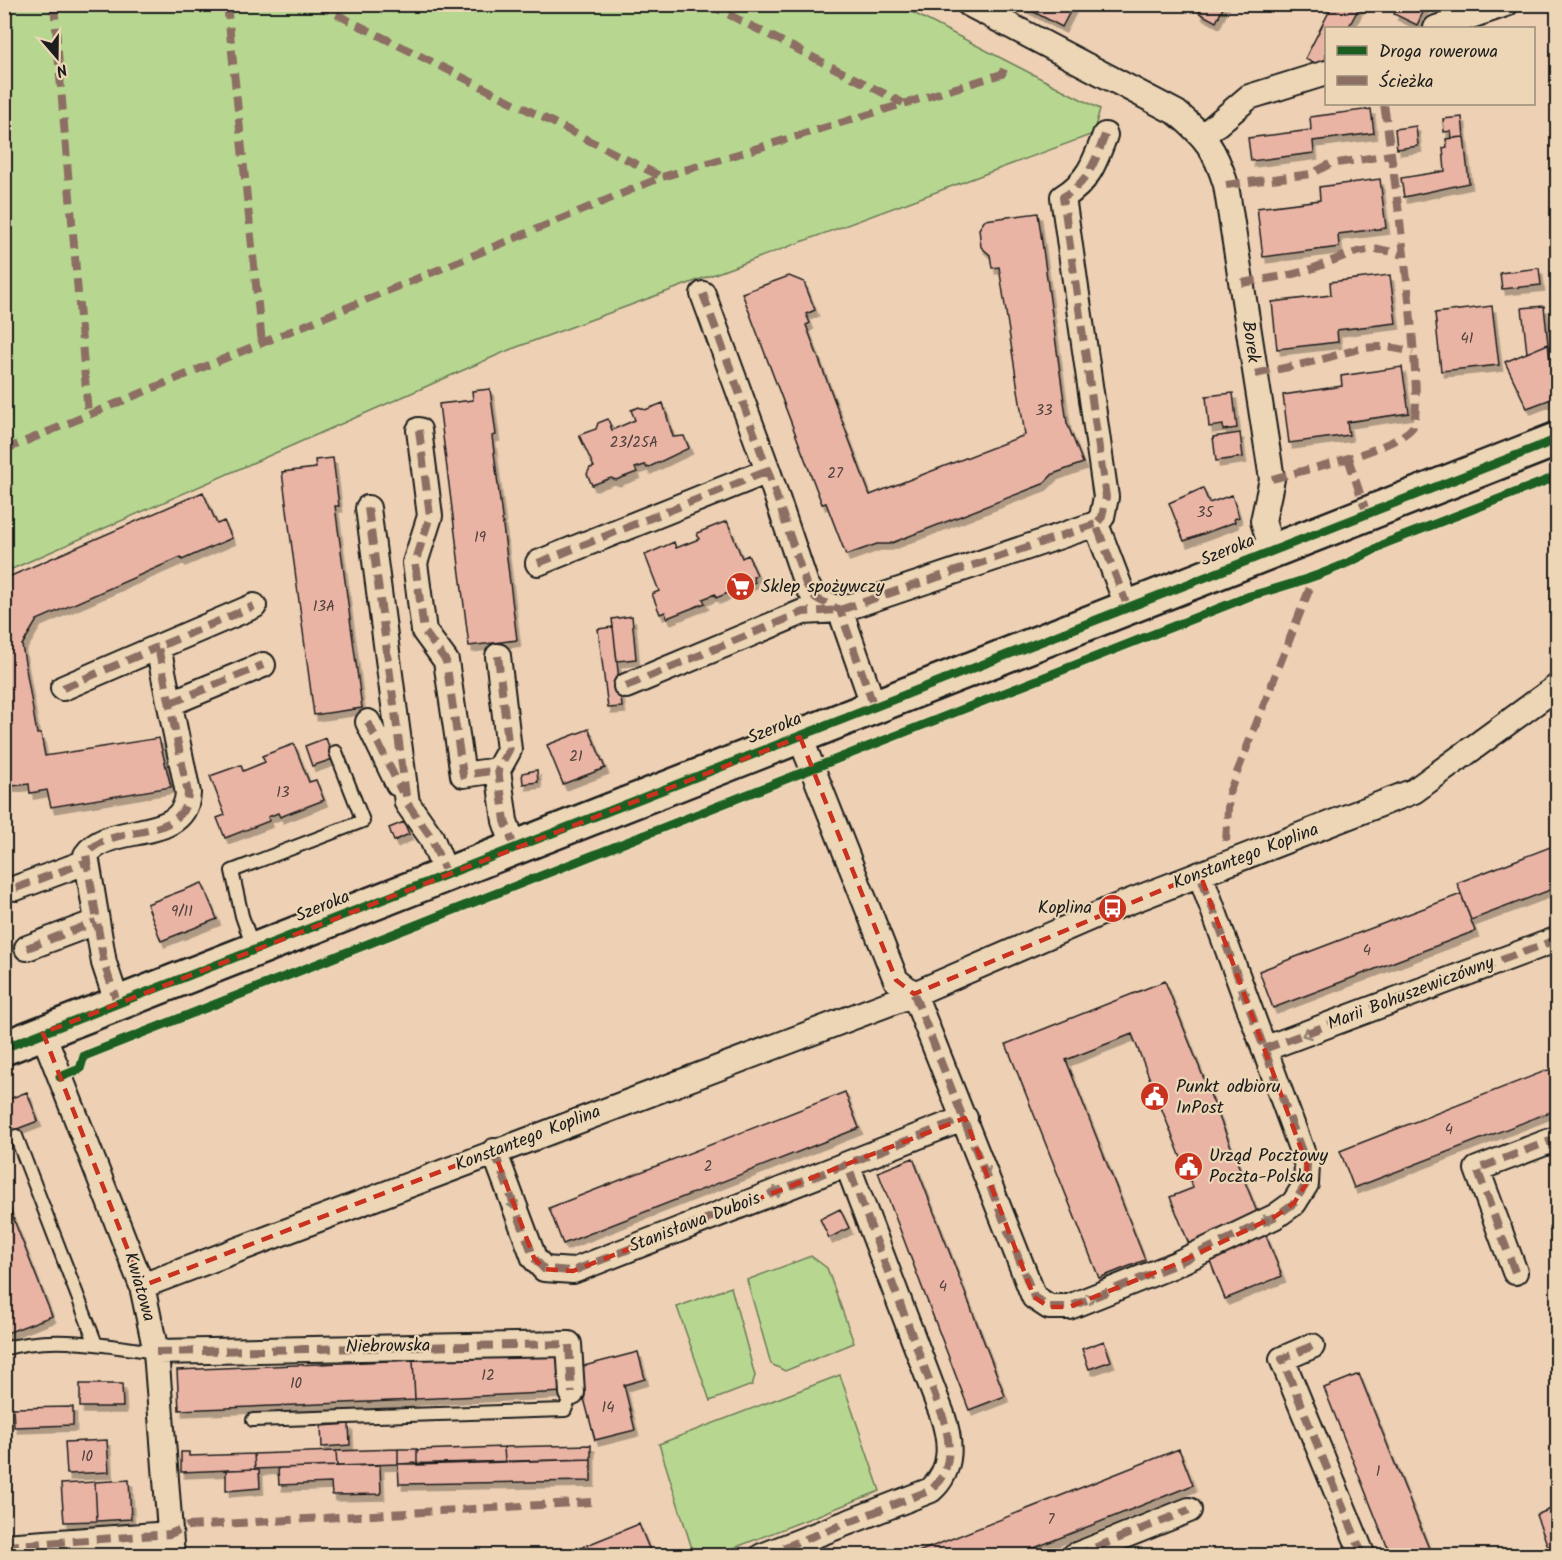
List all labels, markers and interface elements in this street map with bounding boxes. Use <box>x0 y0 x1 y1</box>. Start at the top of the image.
north arrow <box>27 27 87 87</box>
legend <box>1325 27 1535 105</box>
text: Droga rowerowa <box>1379 38 1498 67</box>
text: N <box>53 56 71 83</box>
text: Ścieżka <box>1379 68 1434 97</box>
street label: Borek <box>1233 319 1267 365</box>
house number: 41 <box>1461 327 1474 351</box>
house number: 33 <box>1035 399 1053 423</box>
house number: 23/25A <box>610 431 658 455</box>
house number: 27 <box>827 462 844 486</box>
house number: 35 <box>1197 501 1214 525</box>
house number: 19 <box>474 526 487 550</box>
street label: Szeroka <box>1196 527 1260 575</box>
supermarket icon: Sklep spożywczy <box>724 571 756 603</box>
place label: Sklep spożywczy <box>761 573 885 602</box>
house number: 13A <box>313 595 335 619</box>
street label: Szeroka <box>743 705 807 753</box>
house number: 21 <box>569 745 583 769</box>
house number: 13 <box>276 781 290 805</box>
street label: Konstantego Koplina <box>1169 816 1323 898</box>
street label: Szeroka <box>291 883 355 931</box>
bus stop icon: Koplina <box>1097 892 1129 924</box>
place label: Koplina <box>1038 894 1092 923</box>
house number: 9/11 <box>171 900 193 924</box>
house number: 4 <box>1363 939 1371 963</box>
street label: Marii Bohuszewiczówny <box>1323 949 1499 1039</box>
one-way arrow <box>1238 987 1250 998</box>
one-way arrow <box>1302 1026 1312 1039</box>
place label: Punkt odbioru InPost <box>1176 1073 1281 1123</box>
public building icon: Punkt odbioru InPost <box>1139 1081 1171 1113</box>
street label: Konstantego Koplina <box>451 1098 605 1180</box>
house number: 4 <box>1445 1118 1453 1142</box>
place label: Urząd Pocztowy Poczta-Polska <box>1209 1142 1328 1192</box>
public building icon: Urząd Pocztowy Poczta-Polska <box>1172 1150 1204 1182</box>
house number: 2 <box>704 1155 712 1179</box>
one-way arrow <box>979 1166 991 1177</box>
street label: Stanisława Dubois <box>625 1184 765 1261</box>
one-way arrow <box>773 1185 784 1198</box>
one-way arrow <box>507 1200 520 1211</box>
one-way arrow <box>1262 1215 1273 1226</box>
street label: Kwiatowa <box>115 1249 163 1325</box>
house number: 4 <box>939 1275 947 1299</box>
one-way arrow <box>1085 1293 1096 1306</box>
street label: Niebrowska <box>345 1332 431 1362</box>
house number: 12 <box>481 1364 495 1388</box>
house number: 10 <box>290 1372 303 1396</box>
house number: 14 <box>602 1396 614 1420</box>
house number: 10 <box>81 1445 94 1469</box>
house number: 1 <box>1376 1460 1381 1484</box>
house number: 7 <box>1048 1508 1056 1532</box>

